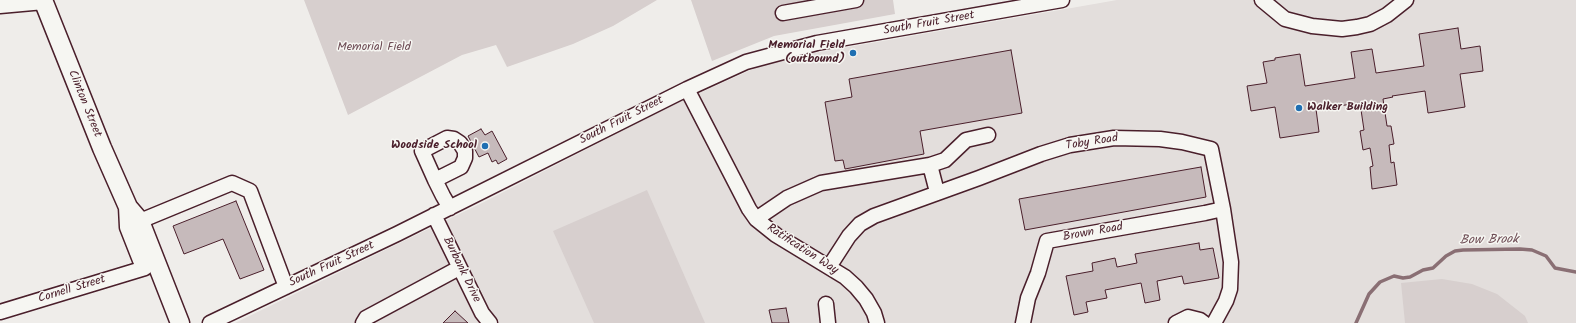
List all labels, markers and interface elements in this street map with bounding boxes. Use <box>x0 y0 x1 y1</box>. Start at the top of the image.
street label: South Fruit Street <box>882 9 976 39</box>
place label: Memorial Field (outbound) <box>768 39 845 67</box>
park label: Memorial Field <box>337 41 411 55</box>
marker: Memorial Field (outbound) <box>848 48 858 58</box>
street label: Clinton Street <box>64 68 104 140</box>
street label: South Fruit Street <box>578 94 666 148</box>
place label: Walker Building <box>1307 101 1388 115</box>
marker: Walker Building <box>1294 103 1304 113</box>
street label: Toby Road <box>1065 132 1119 154</box>
place label: Woodside School <box>391 139 477 153</box>
marker: Woodside School <box>480 141 490 151</box>
street label: Brown Road <box>1062 221 1124 245</box>
street label: Ratification Way <box>764 222 840 278</box>
water label: Bow Brook <box>1460 233 1518 249</box>
street label: Burbank Drive <box>439 235 483 305</box>
street label: South Fruit Street <box>287 239 377 291</box>
street label: Cornell Street <box>37 273 107 307</box>

